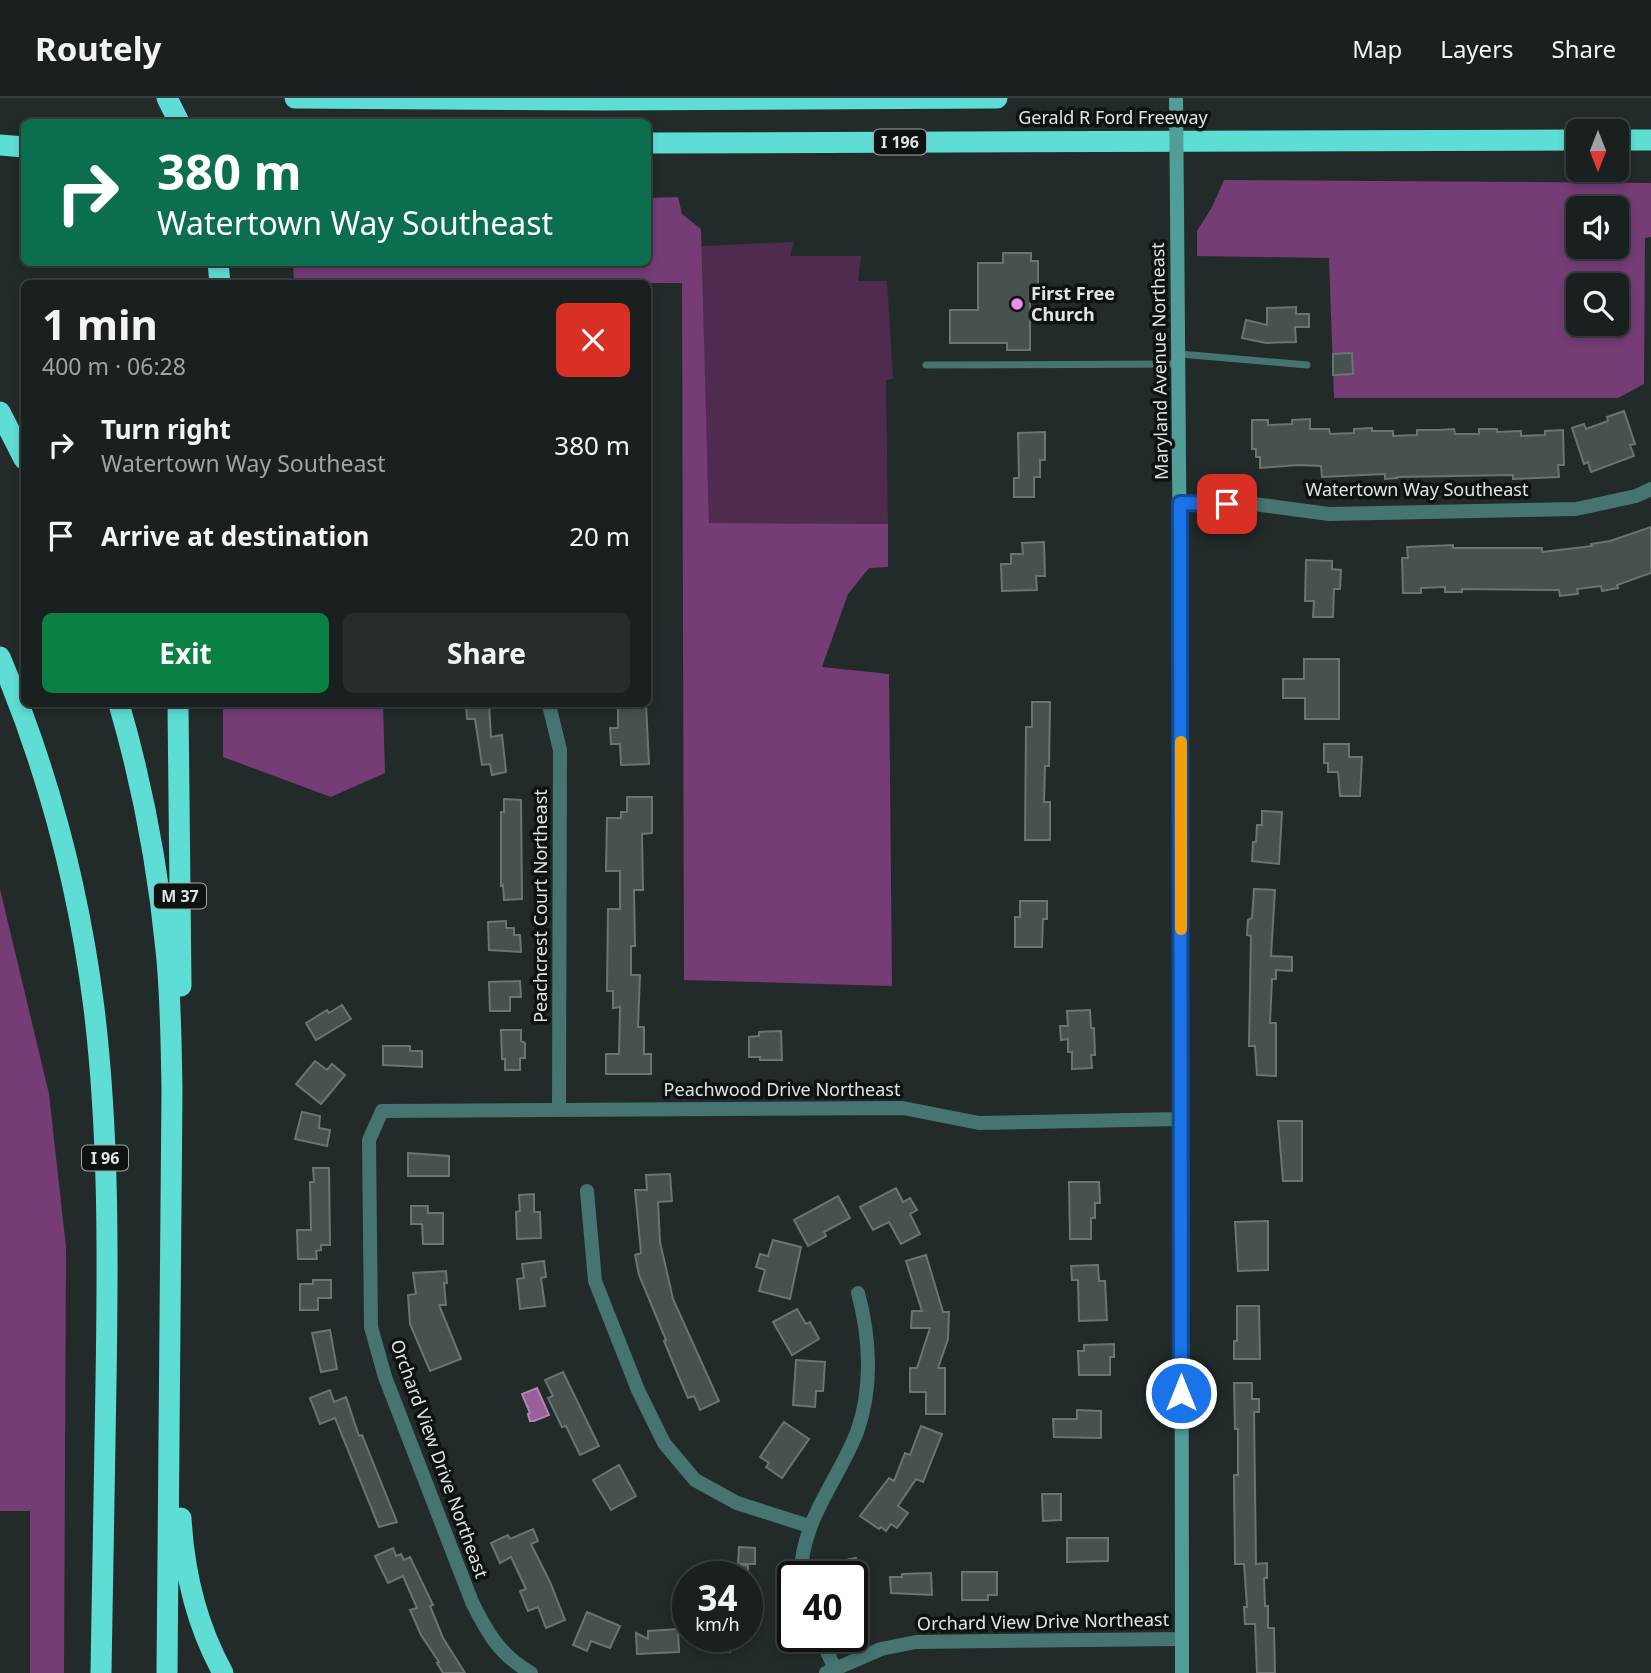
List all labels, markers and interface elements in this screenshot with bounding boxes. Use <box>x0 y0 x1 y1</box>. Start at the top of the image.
text: Routely <box>35 26 161 71</box>
text: Map <box>1352 32 1402 65</box>
text: Layers <box>1440 32 1514 65</box>
text: Share <box>1552 32 1616 65</box>
street label: Gerald R Ford Freeway <box>1018 105 1209 129</box>
north arrow <box>1566 119 1629 182</box>
map controls <box>1566 119 1629 336</box>
road number: I 196 <box>874 130 926 154</box>
text: 380 m <box>157 138 302 204</box>
icon: right <box>42 147 133 238</box>
button: sound <box>1566 196 1629 259</box>
text: Watertown Way Southeast <box>157 201 553 244</box>
street label: Maryland Avenue Northeast <box>1145 242 1173 480</box>
button: search <box>1566 273 1629 336</box>
place label: First Free Church <box>1031 281 1115 326</box>
text: 1 min <box>42 295 158 352</box>
marker: First Free Church <box>1009 296 1025 312</box>
button: close <box>556 303 630 377</box>
text: 400 m · 06:28 <box>42 350 186 382</box>
text: Turn right <box>101 411 231 447</box>
icon: right <box>42 426 80 464</box>
text: 380 m <box>554 427 630 463</box>
text: Watertown Way Southeast <box>101 447 386 479</box>
pin <box>1197 474 1257 534</box>
street label: Watertown Way Southeast <box>1306 477 1529 501</box>
icon: arrive <box>1208 485 1246 523</box>
icon: arrive <box>42 517 80 555</box>
text: Arrive at destination <box>101 518 370 554</box>
text: 20 m <box>569 518 630 554</box>
button: Exit <box>42 613 329 693</box>
button: Share <box>343 613 630 693</box>
street label: Peachcrest Court Northeast <box>528 789 552 1023</box>
road number: M 37 <box>154 884 206 908</box>
street label: Peachwood Drive Northeast <box>664 1077 901 1101</box>
road number: I 96 <box>82 1146 128 1170</box>
street label: Orchard View Drive Northeast <box>386 1336 494 1582</box>
position arrow <box>1144 1356 1218 1430</box>
speed limit sign: 40 <box>777 1561 868 1652</box>
text: 34 <box>697 1574 738 1621</box>
street label: Orchard View Drive Northeast <box>917 1607 1170 1635</box>
text: km/h <box>695 1612 740 1636</box>

